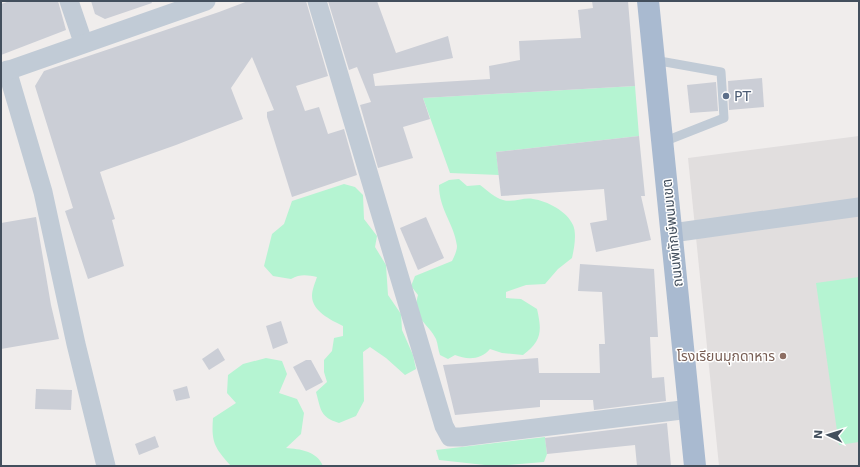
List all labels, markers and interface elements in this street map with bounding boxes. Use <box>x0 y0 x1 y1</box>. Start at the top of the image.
place label: PT <box>734 88 751 104</box>
marker: PT <box>721 91 731 101</box>
street label: ถนนพิทักษ์พนมเขต <box>658 178 686 288</box>
place label: โรงเรียนมุกดาหาร <box>677 348 775 365</box>
marker: โรงเรียนมุกดาหาร <box>778 351 788 361</box>
north arrow <box>808 415 848 455</box>
text: N <box>812 429 825 439</box>

